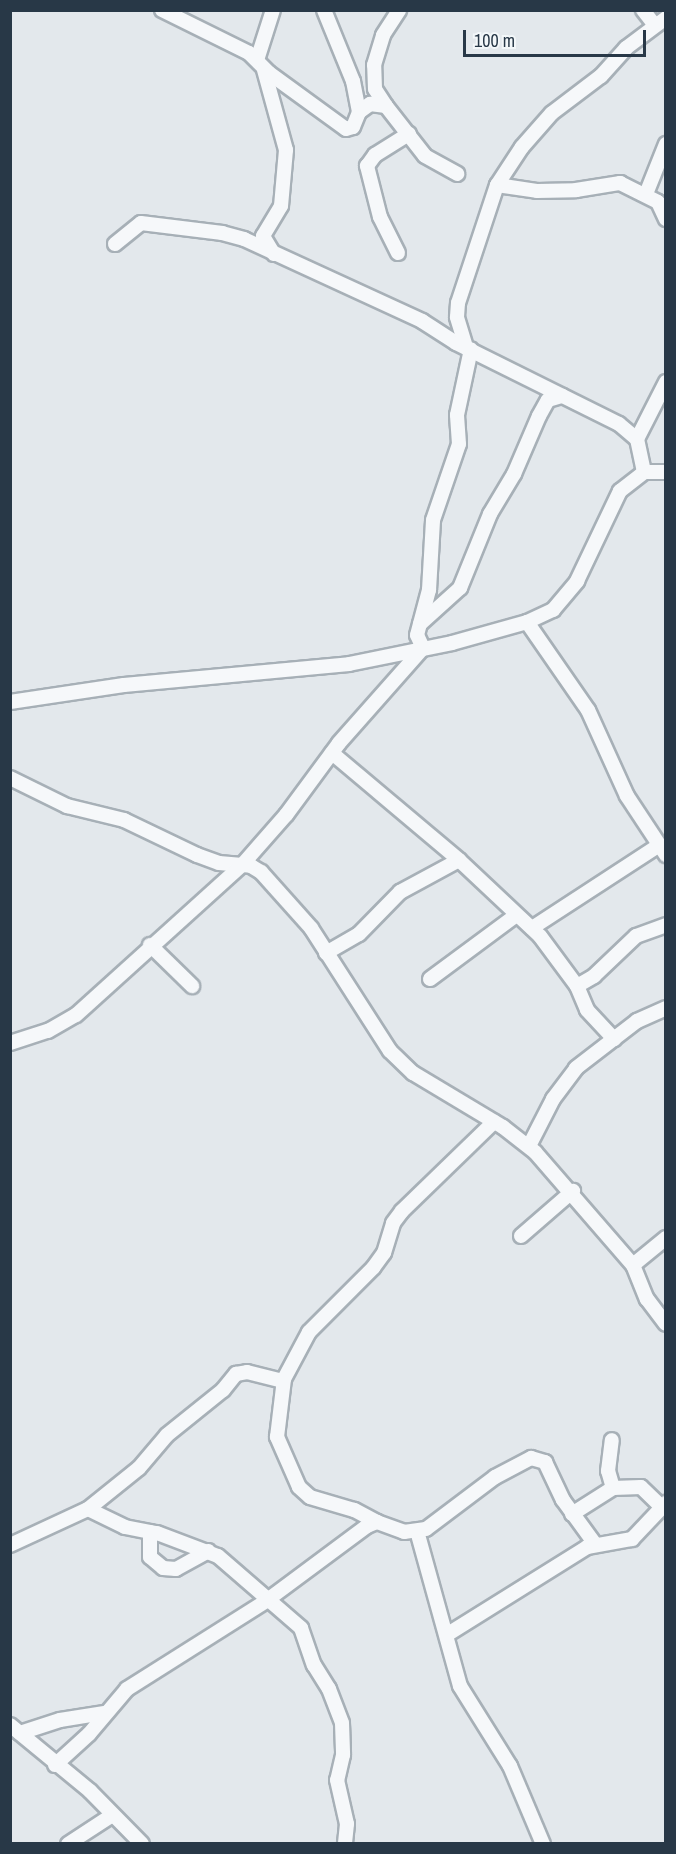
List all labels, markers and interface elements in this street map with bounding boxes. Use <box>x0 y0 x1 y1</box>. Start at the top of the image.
scale bar <box>466 18 649 56</box>
text: 100 m <box>474 28 515 53</box>

